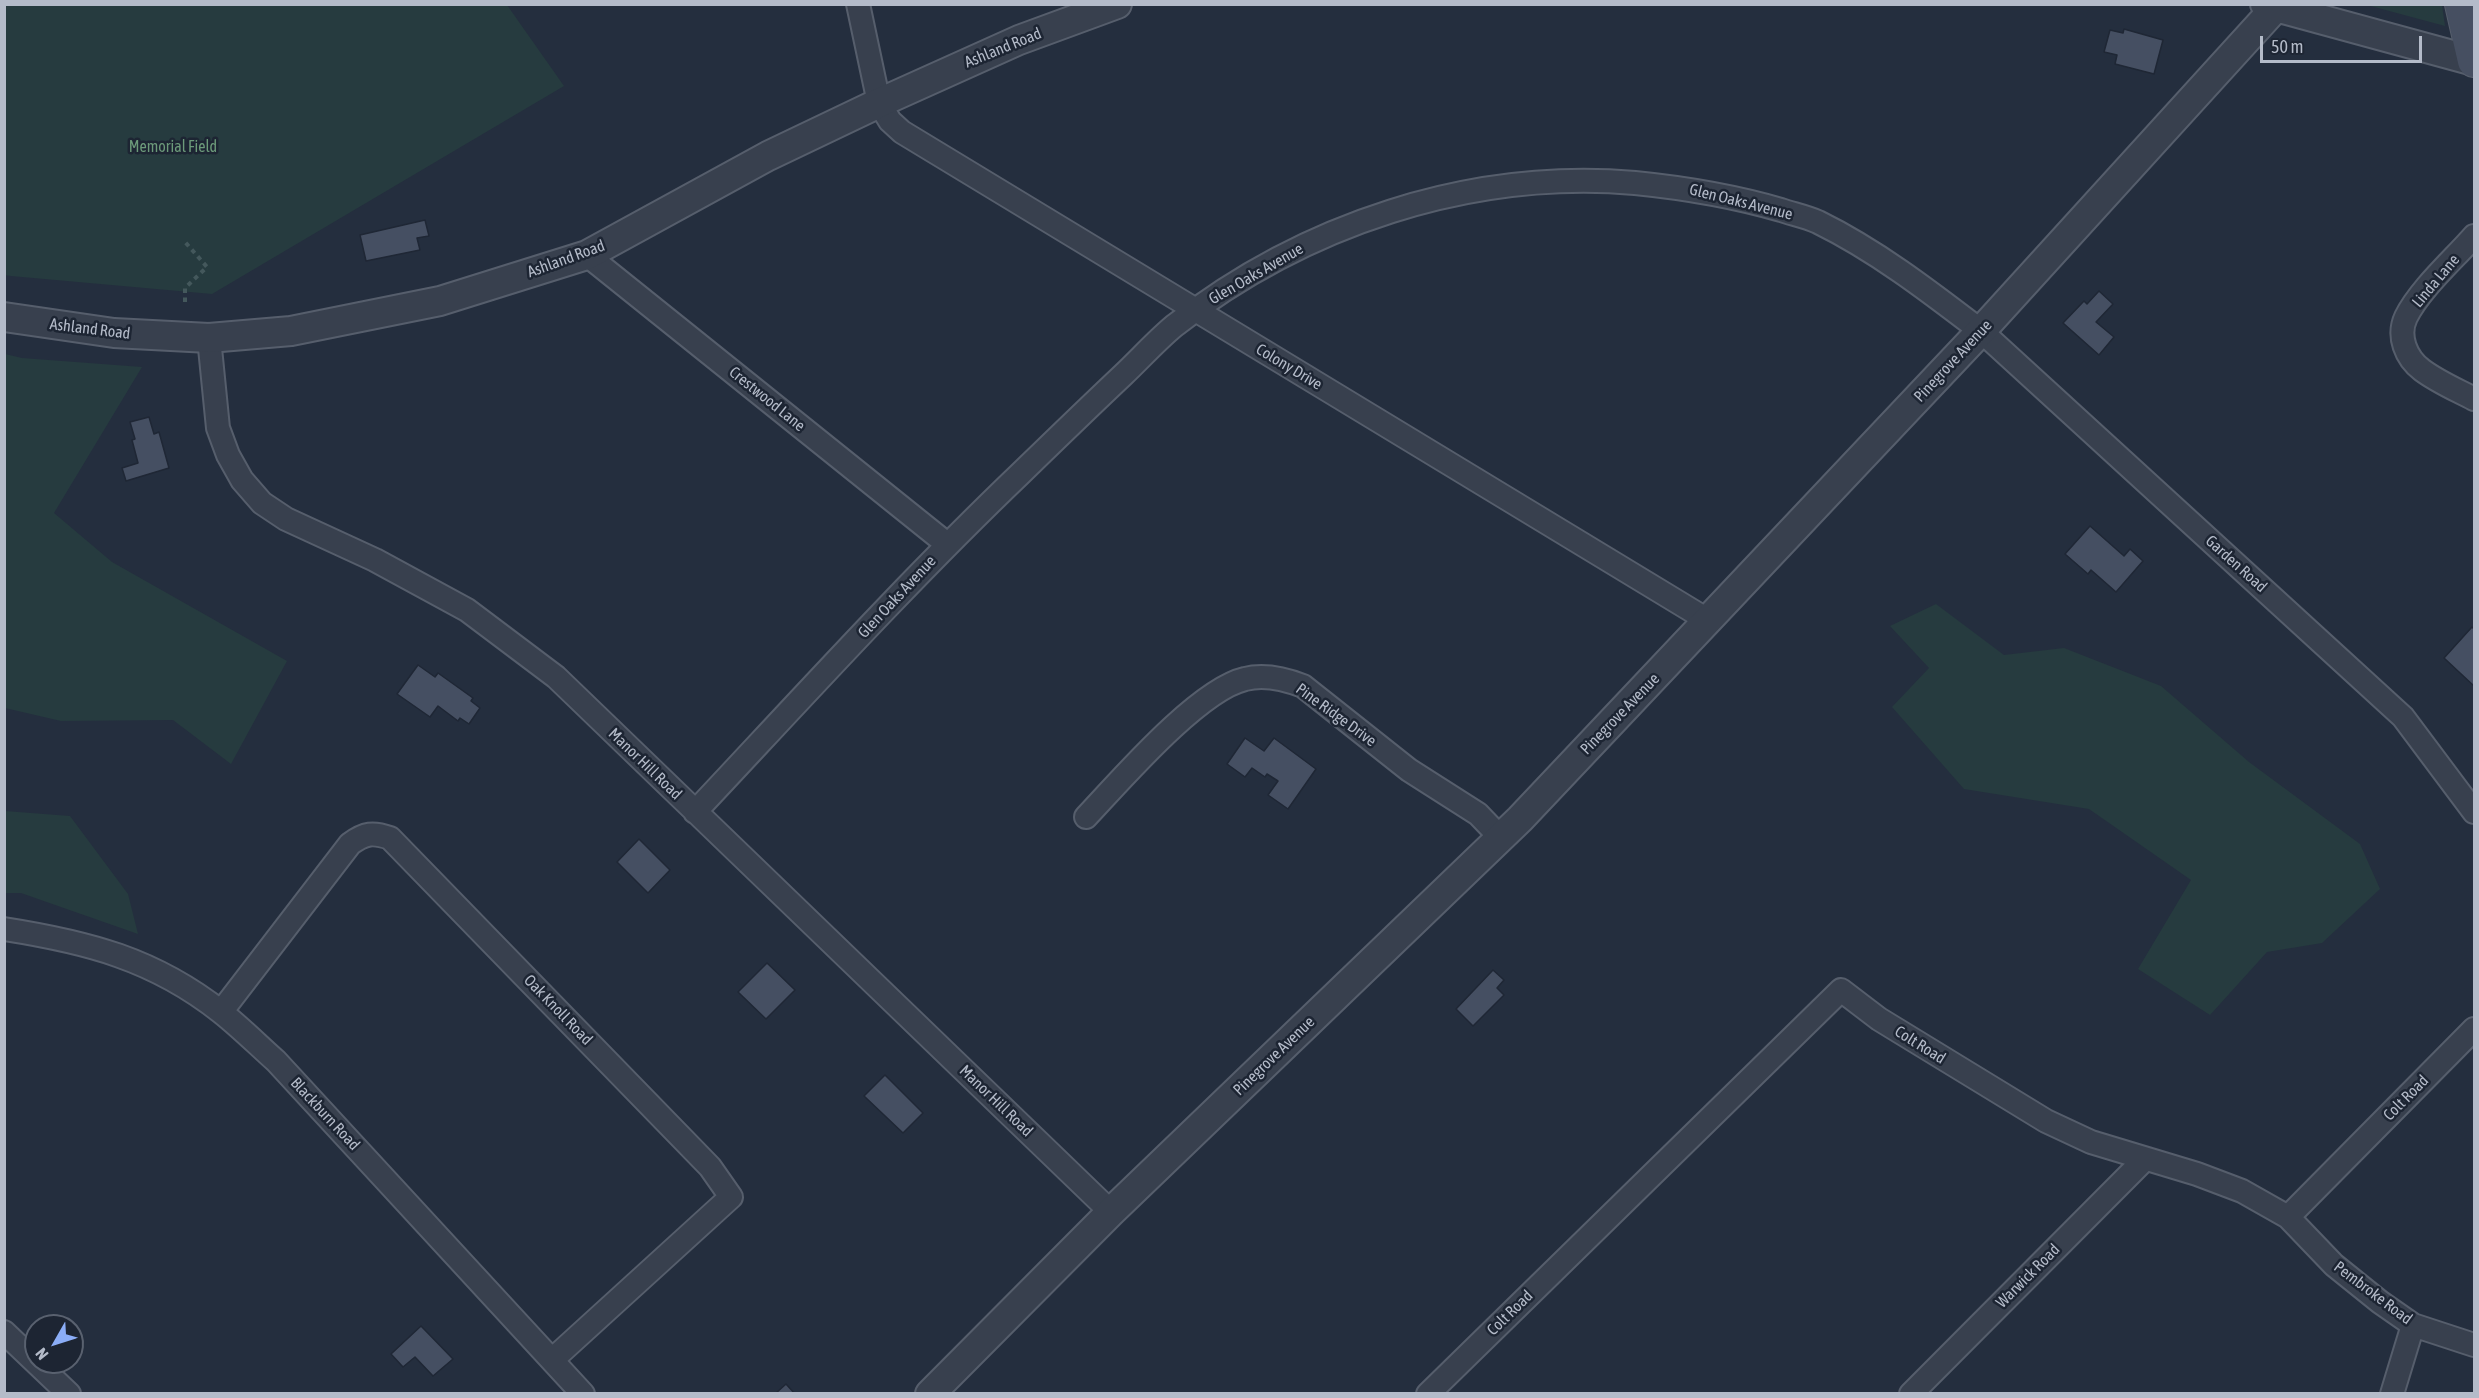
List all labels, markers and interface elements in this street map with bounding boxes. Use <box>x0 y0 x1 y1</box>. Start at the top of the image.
street label: Ashland Road <box>962 24 1044 72</box>
scale bar <box>2263 24 2425 62</box>
text: 50 m <box>2271 36 2303 57</box>
park label: Memorial Field <box>129 137 217 157</box>
street label: Glen Oaks Avenue <box>1687 180 1795 224</box>
street label: Ashland Road <box>525 236 607 282</box>
street label: Glen Oaks Avenue <box>1205 239 1307 309</box>
street label: Linda Lane <box>2408 251 2464 311</box>
street label: Ashland Road <box>49 315 131 343</box>
street label: Pinegrove Avenue <box>1910 316 1996 406</box>
street label: Colony Drive <box>1252 340 1326 394</box>
street label: Crestwood Lane <box>725 362 809 436</box>
street label: Garden Road <box>2201 531 2271 597</box>
street label: Glen Oaks Avenue <box>854 552 940 642</box>
street label: Pinegrove Avenue <box>1576 669 1664 759</box>
street label: Pine Ridge Drive <box>1292 679 1380 751</box>
street label: Manor Hill Road <box>604 724 686 804</box>
street label: Oak Knoll Road <box>520 971 596 1049</box>
street label: Pinegrove Avenue <box>1229 1012 1319 1100</box>
street label: Colt Road <box>1891 1022 1949 1068</box>
street label: Manor Hill Road <box>955 1061 1037 1141</box>
street label: Colt Road <box>2379 1071 2433 1125</box>
street label: Blackburn Road <box>286 1074 364 1154</box>
street label: Warwick Road <box>1992 1240 2064 1312</box>
street label: Pembroke Road <box>2330 1257 2416 1329</box>
street label: Colt Road <box>1483 1287 1537 1339</box>
north arrow <box>24 1314 84 1374</box>
text: N <box>32 1345 52 1363</box>

